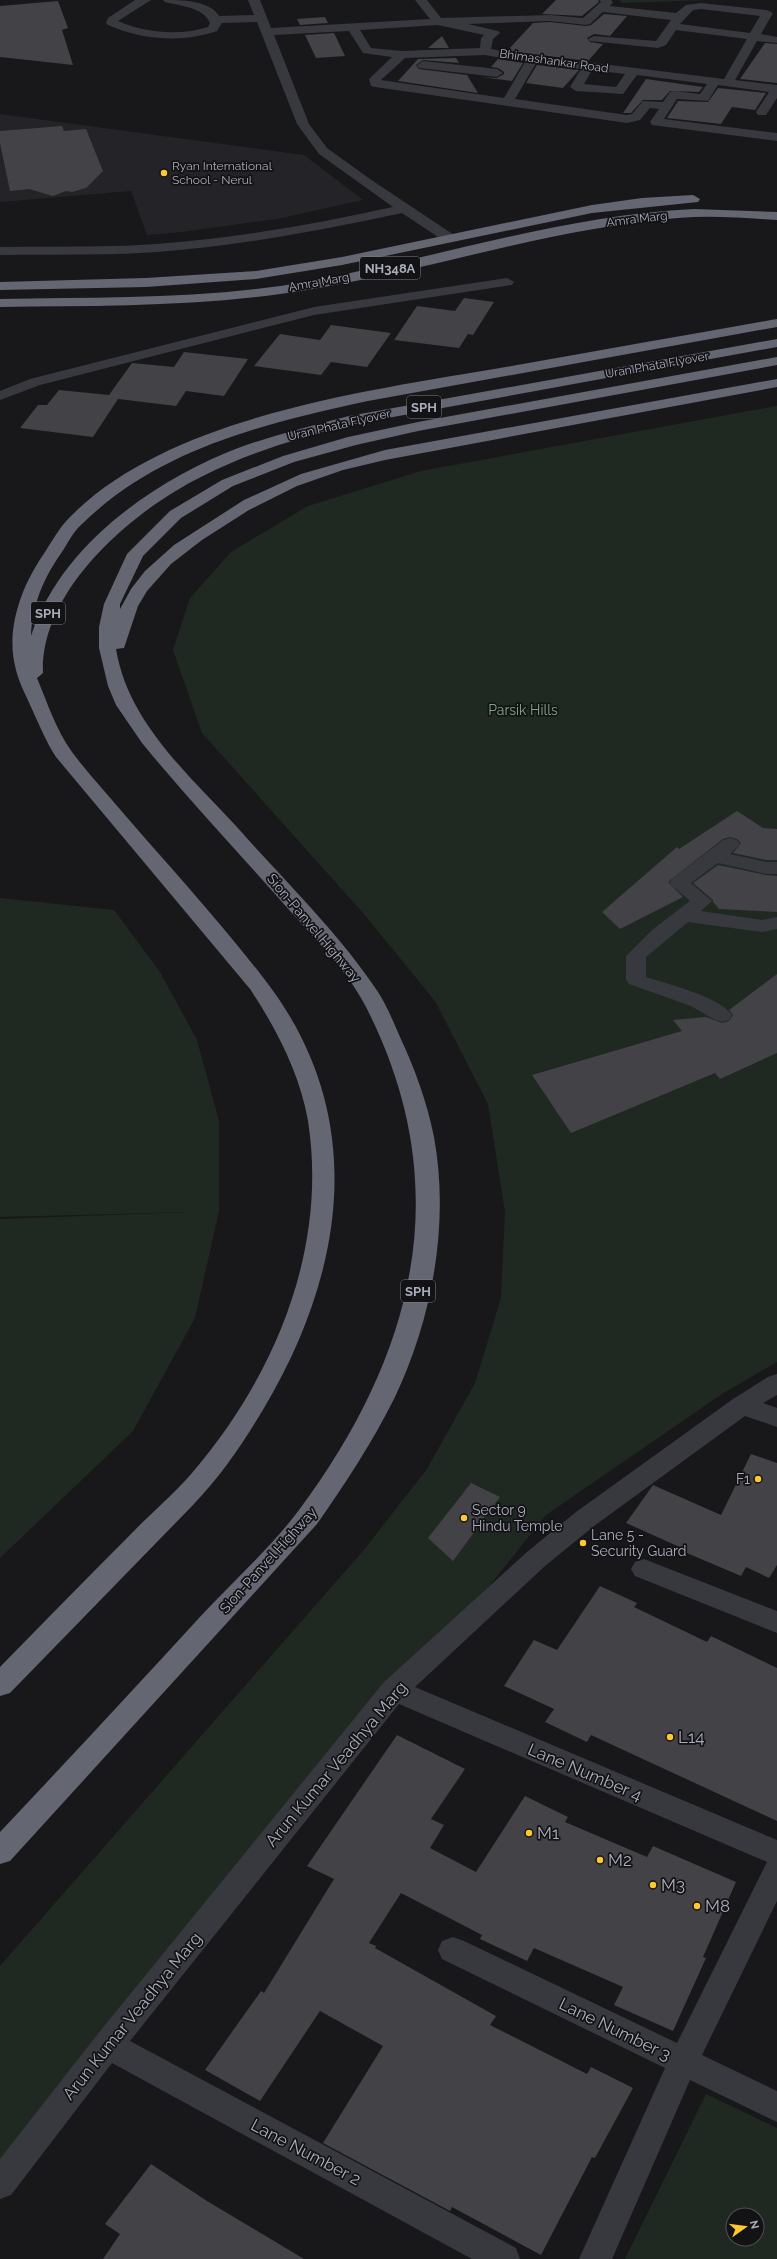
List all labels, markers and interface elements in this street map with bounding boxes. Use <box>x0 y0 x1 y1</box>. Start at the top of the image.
street label: Bhimashankar Road <box>498 46 610 76</box>
place label: Ryan International School - Nerul <box>172 159 273 187</box>
marker: Ryan International School - Nerul <box>159 168 169 178</box>
street label: Amra Marg <box>606 208 668 230</box>
road number: NH348A <box>360 257 420 279</box>
street label: Amra Marg <box>288 270 350 294</box>
street label: Uran Phata Flyover <box>604 349 711 381</box>
road number: SPH <box>407 396 441 418</box>
street label: Uran Phata Flyover <box>286 406 393 444</box>
road number: SPH <box>31 602 65 624</box>
park label: Parsik Hills <box>488 702 558 718</box>
street label: Sion-Panvel Highway <box>264 870 364 986</box>
road number: SPH <box>401 1280 435 1302</box>
place label: F1 <box>736 1471 750 1487</box>
marker: F1 <box>753 1474 763 1484</box>
place label: Sector 9 Hindu Temple <box>472 1502 562 1534</box>
street label: Sion-Panvel Highway <box>216 1504 320 1616</box>
marker: Sector 9 Hindu Temple <box>459 1513 469 1523</box>
place label: Lane 5 - Security Guard <box>591 1527 687 1559</box>
marker: Lane 5 - Security Guard <box>578 1538 588 1548</box>
street label: Arun Kumar Veadhya Marg <box>261 1677 411 1851</box>
place label: L14 <box>678 1727 704 1747</box>
marker: L14 <box>665 1732 675 1742</box>
street label: Lane Number 4 <box>525 1739 645 1805</box>
place label: M1 <box>537 1823 559 1843</box>
marker: M1 <box>524 1828 534 1838</box>
place label: M2 <box>608 1850 632 1870</box>
marker: M2 <box>595 1855 605 1865</box>
place label: M3 <box>661 1875 685 1895</box>
marker: M3 <box>648 1880 658 1890</box>
place label: M8 <box>705 1896 730 1916</box>
marker: M8 <box>692 1901 702 1911</box>
street label: Arun Kumar Veadhya Marg <box>58 1928 206 2104</box>
street label: Lane Number 3 <box>556 1993 674 2065</box>
street label: Lane Number 2 <box>248 2115 364 2189</box>
north arrow <box>725 2207 765 2247</box>
text: N <box>747 2219 762 2230</box>

